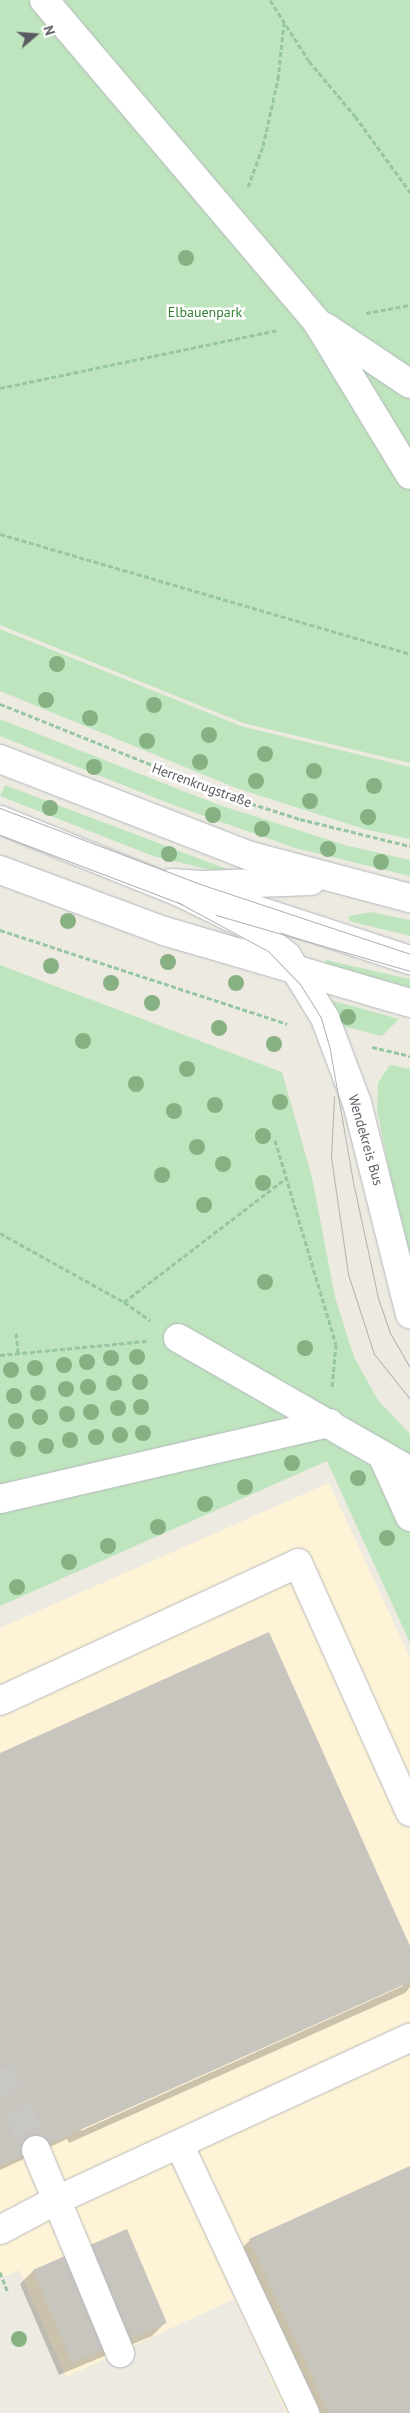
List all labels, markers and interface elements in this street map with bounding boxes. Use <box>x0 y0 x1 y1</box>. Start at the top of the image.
north arrow <box>10 10 60 60</box>
text: N <box>39 23 59 38</box>
park label: Elbauenpark <box>168 304 242 320</box>
street label: Herrenkrugstraße <box>150 759 254 811</box>
street label: Wendekreis Bus <box>345 1093 387 1187</box>

